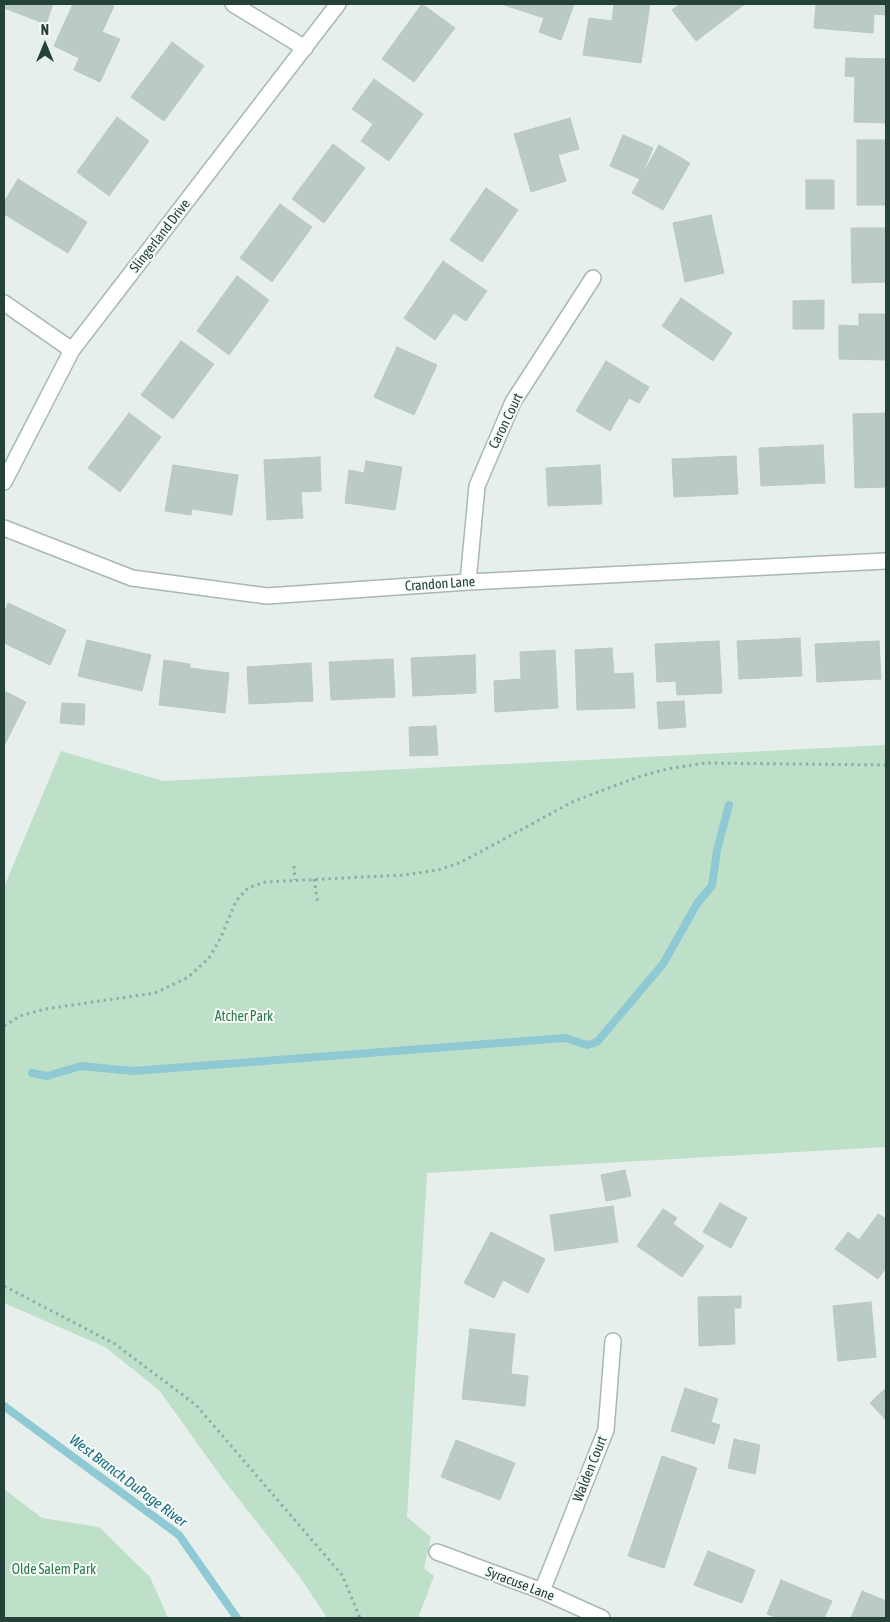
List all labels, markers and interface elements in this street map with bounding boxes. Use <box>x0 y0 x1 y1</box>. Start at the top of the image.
north arrow <box>20 20 70 70</box>
text: N <box>41 22 49 38</box>
street label: Slingerland Drive <box>126 196 194 276</box>
street label: Caron Court <box>485 390 527 452</box>
street label: Crandon Lane <box>404 573 476 595</box>
park label: Atcher Park <box>215 1009 273 1025</box>
water label: West Branch DuPage River <box>66 1431 190 1531</box>
street label: Walden Court <box>569 1434 611 1504</box>
park label: Olde Salem Park <box>12 1562 96 1578</box>
street label: Syracuse Lane <box>483 1563 557 1605</box>

